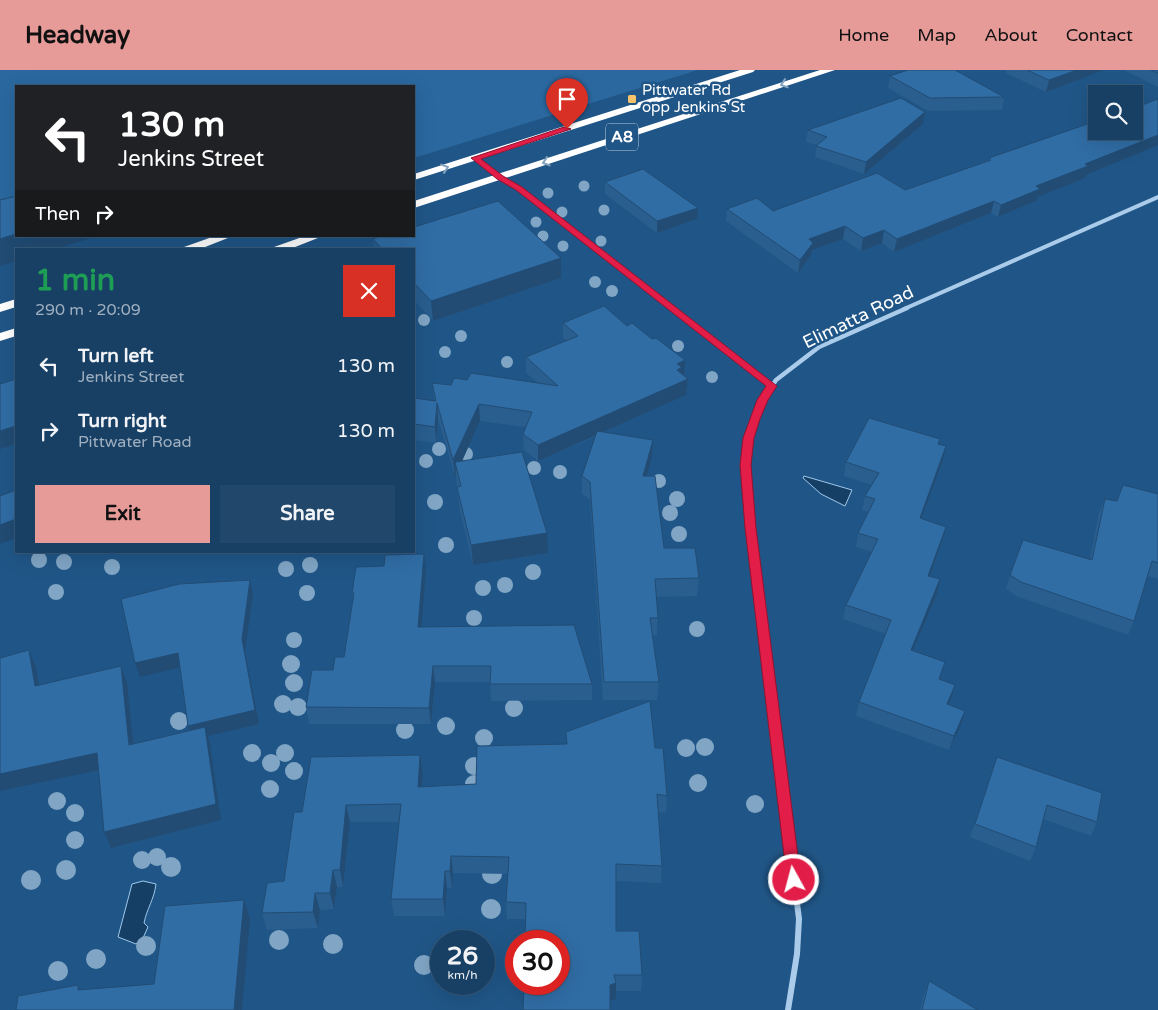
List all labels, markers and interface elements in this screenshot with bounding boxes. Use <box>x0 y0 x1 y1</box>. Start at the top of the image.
text: Headway <box>25 21 130 50</box>
text: Home <box>838 24 889 46</box>
text: Map <box>917 24 956 46</box>
text: About <box>984 24 1038 46</box>
text: Contact <box>1066 24 1133 46</box>
pin <box>546 78 588 129</box>
one-way arrow <box>780 79 788 89</box>
place label: Pittwater Rd opp Jenkins St <box>642 81 746 116</box>
icon: arrive <box>553 85 581 113</box>
map controls <box>1088 85 1143 140</box>
button: search <box>1088 85 1143 140</box>
marker: Pittwater Rd opp Jenkins St <box>626 93 638 105</box>
text: 130 m <box>118 104 225 146</box>
icon: left <box>35 105 100 170</box>
road number: A8 <box>606 124 638 150</box>
text: Jenkins Street <box>118 146 264 172</box>
one-way arrow <box>543 157 551 167</box>
one-way arrow <box>440 163 448 173</box>
icon: right <box>90 200 118 228</box>
text: Then <box>35 203 80 225</box>
text: 1 min <box>35 262 115 299</box>
button: close <box>343 265 395 317</box>
street label: Elimatta Road <box>799 281 917 353</box>
text: 290 m · 20:09 <box>35 300 141 320</box>
text: Turn left <box>78 345 154 367</box>
icon: left <box>35 352 63 380</box>
text: 130 m <box>337 355 395 377</box>
text: Jenkins Street <box>78 367 184 387</box>
text: Turn right <box>78 410 166 432</box>
icon: right <box>35 417 63 445</box>
text: 130 m <box>337 420 395 442</box>
text: Pittwater Road <box>78 432 192 452</box>
button: Exit <box>35 485 210 543</box>
button: Share <box>220 485 395 543</box>
position arrow <box>767 853 819 905</box>
speed limit sign: 30 <box>505 930 570 995</box>
text: 26 <box>447 941 478 971</box>
text: km/h <box>447 968 478 982</box>

